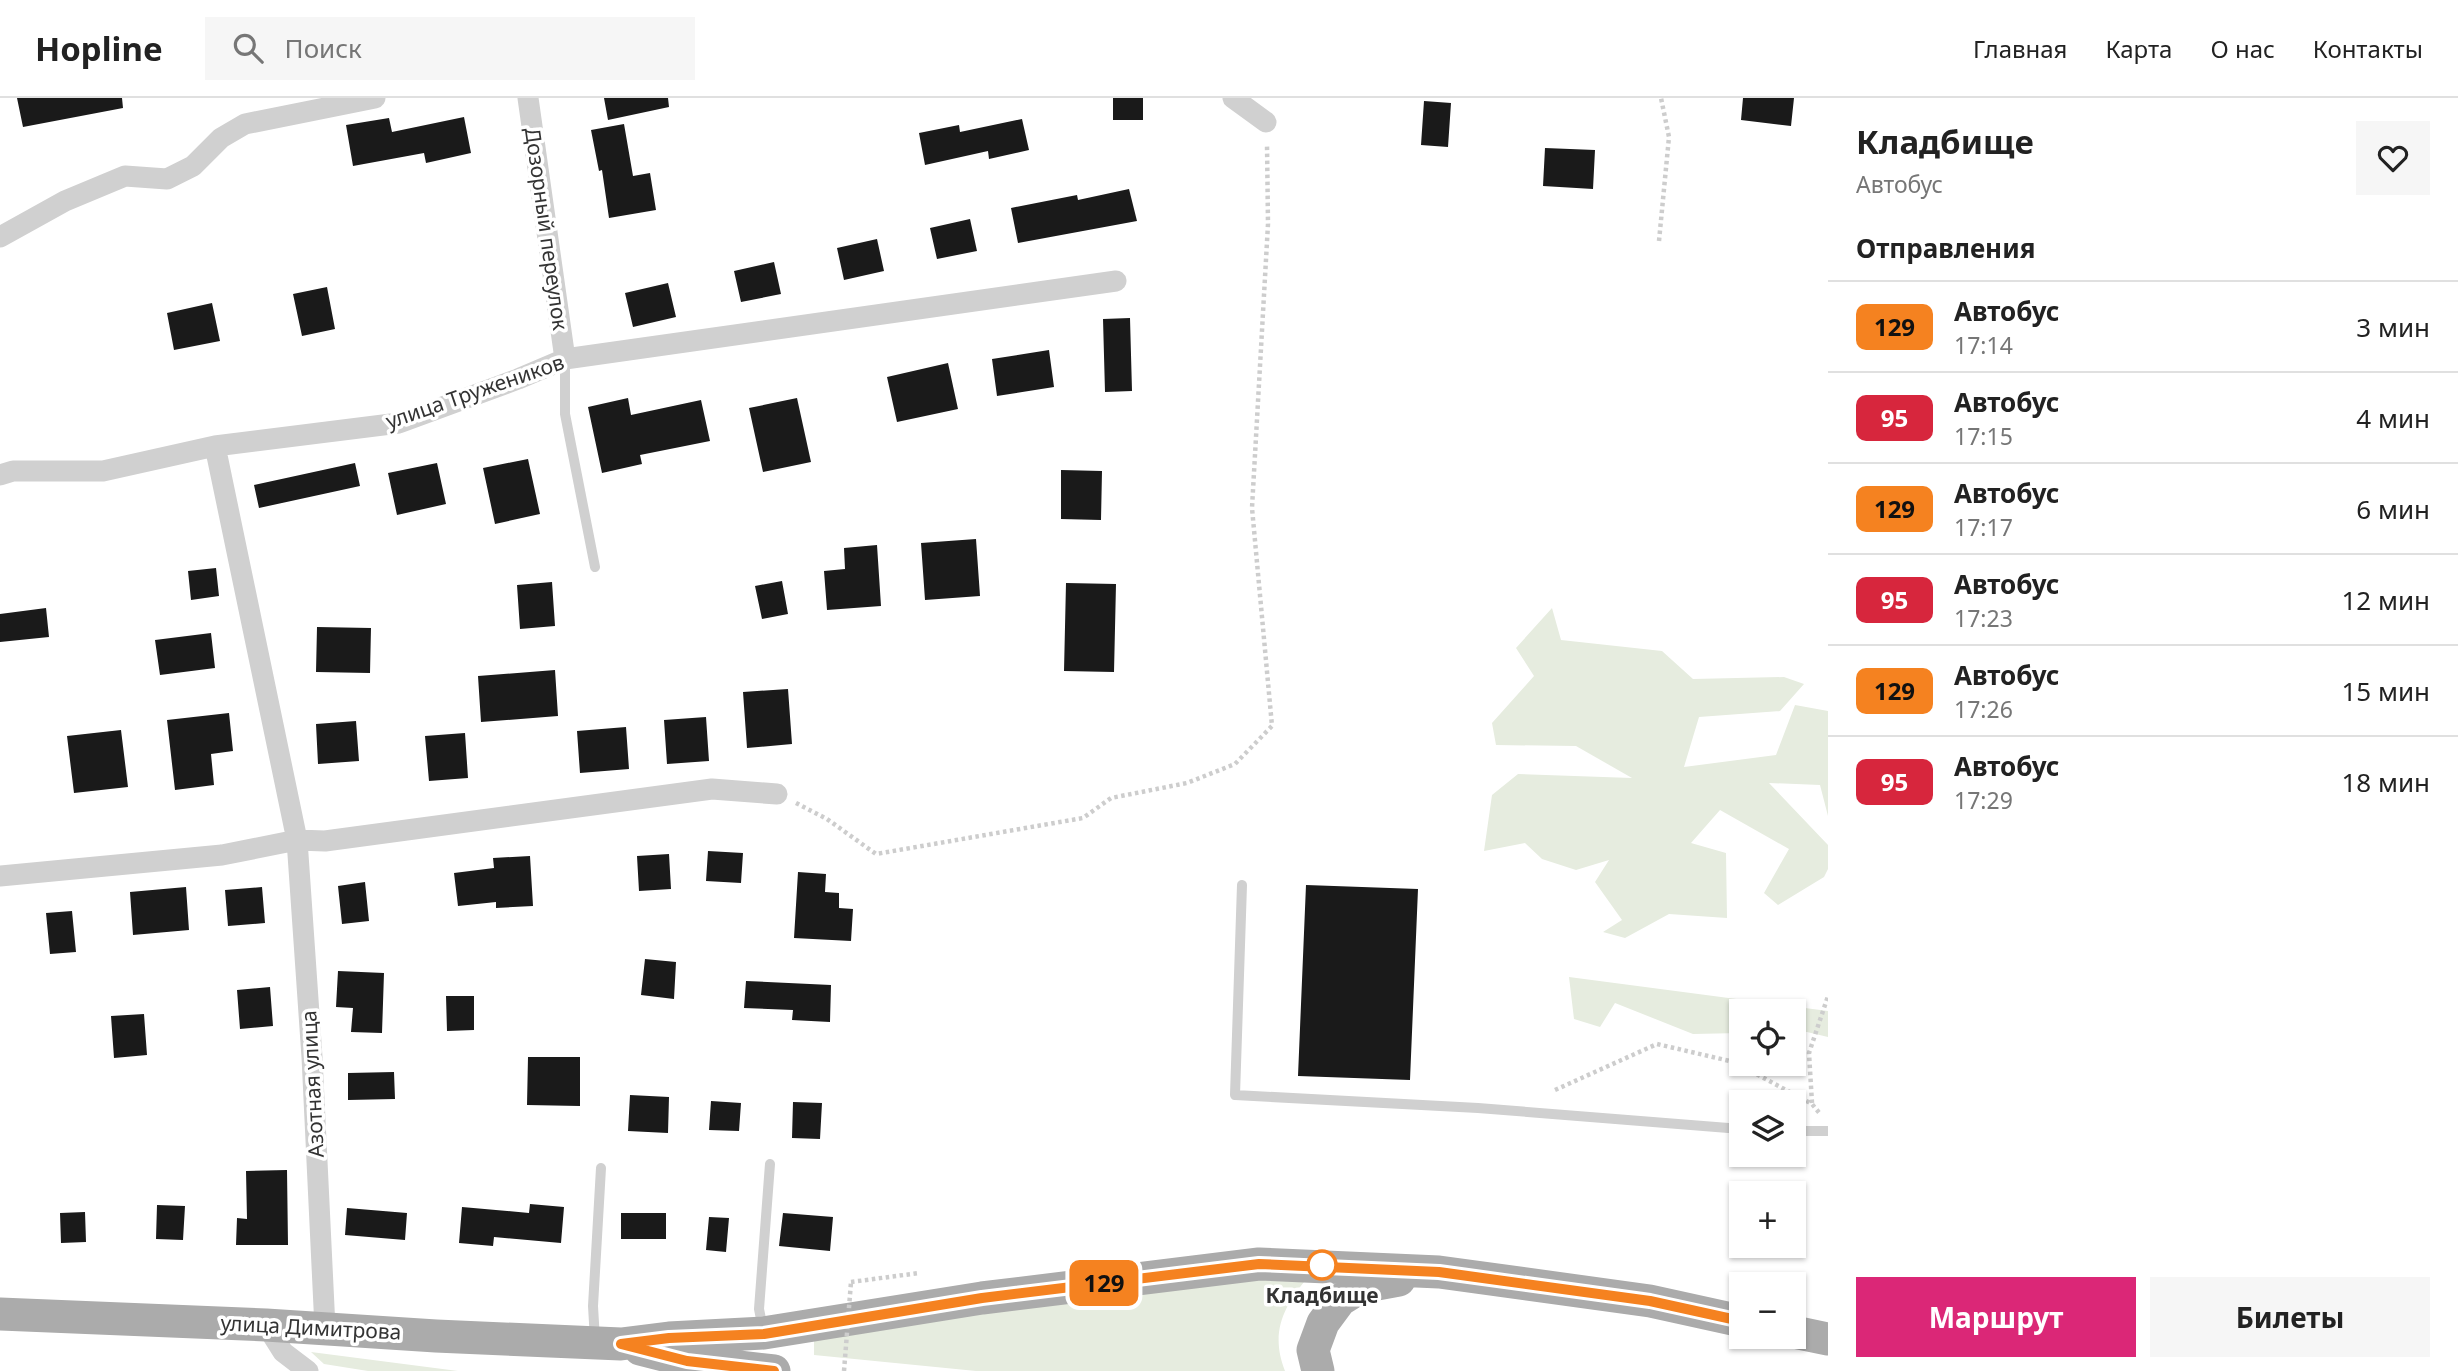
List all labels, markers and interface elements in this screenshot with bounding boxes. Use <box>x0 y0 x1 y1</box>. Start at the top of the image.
search box <box>205 17 695 80</box>
text: Hopline <box>35 26 163 71</box>
icon: search <box>229 29 267 67</box>
text: Поиск <box>285 30 362 66</box>
text: Главная <box>1973 32 2067 65</box>
text: Карта <box>2105 32 2172 65</box>
text: О нас <box>2210 32 2275 65</box>
text: Контакты <box>2313 32 2423 65</box>
text: Кладбище <box>1856 119 2034 164</box>
button: heart <box>2356 121 2430 195</box>
street label: Дозорный переулок <box>519 126 575 332</box>
text: Автобус <box>1856 168 1943 200</box>
text: Отправления <box>1856 230 2035 266</box>
text: Автобус <box>1954 293 2059 329</box>
text: 3 мин <box>2356 309 2430 345</box>
text: 129 <box>1874 310 1915 343</box>
text: 17:14 <box>1954 329 2013 361</box>
street label: улица Тружеников <box>382 347 568 435</box>
text: Автобус <box>1954 384 2059 420</box>
text: 4 мин <box>2356 400 2430 436</box>
text: 95 <box>1881 401 1908 434</box>
text: 17:15 <box>1954 420 2013 452</box>
text: Автобус <box>1954 475 2059 511</box>
text: 6 мин <box>2356 491 2430 527</box>
text: 129 <box>1874 492 1915 525</box>
text: 17:17 <box>1954 511 2013 543</box>
text: Автобус <box>1954 566 2059 602</box>
text: 12 мин <box>2341 582 2430 618</box>
text: 95 <box>1881 583 1908 616</box>
text: 17:23 <box>1954 602 2013 634</box>
text: Автобус <box>1954 657 2059 693</box>
text: 15 мин <box>2341 673 2430 709</box>
text: 129 <box>1874 674 1915 707</box>
text: 17:26 <box>1954 693 2013 725</box>
text: Автобус <box>1954 748 2059 784</box>
text: 18 мин <box>2341 764 2430 800</box>
text: 95 <box>1881 765 1908 798</box>
text: 17:29 <box>1954 784 2013 816</box>
map controls <box>1729 999 1806 1349</box>
button: locate <box>1729 999 1806 1076</box>
street label: Азотная улица <box>294 1010 330 1158</box>
button: layers <box>1729 1090 1806 1167</box>
button: + <box>1729 1181 1806 1258</box>
marker: Кладбище <box>1307 1250 1337 1280</box>
line badge: 129 <box>1064 1260 1144 1306</box>
text: 129 <box>1083 1266 1125 1299</box>
button: − <box>1729 1272 1806 1349</box>
button: Маршрут <box>1856 1277 2136 1357</box>
button: Билеты <box>2150 1277 2430 1357</box>
place label: Кладбище <box>1265 1281 1379 1309</box>
street label: улица Димитрова <box>220 1308 402 1346</box>

